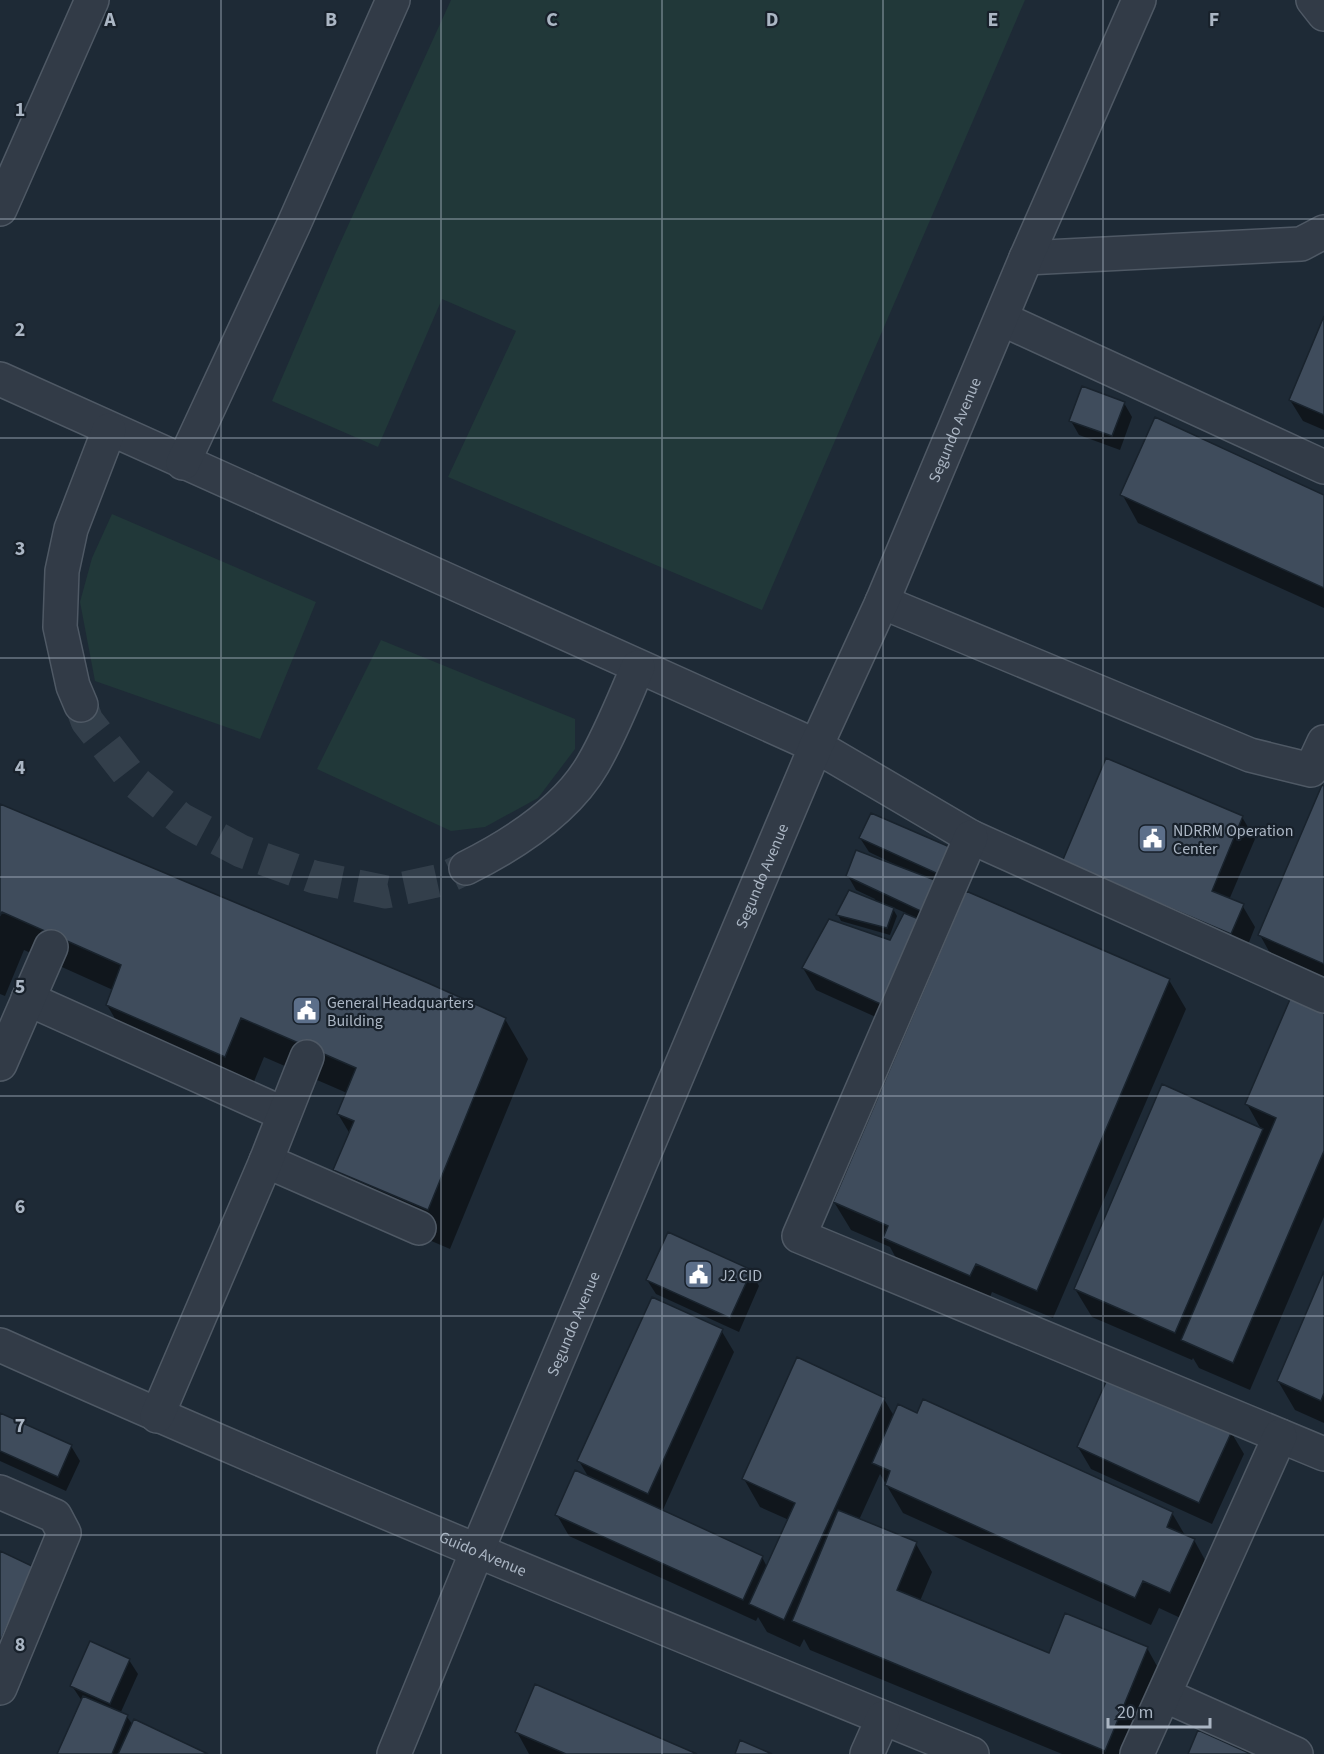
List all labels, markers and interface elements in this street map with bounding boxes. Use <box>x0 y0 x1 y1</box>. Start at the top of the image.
text: A <box>103 6 116 34</box>
text: B <box>325 6 337 34</box>
text: C <box>546 6 558 34</box>
text: D <box>766 6 778 34</box>
text: E <box>988 6 998 34</box>
text: F <box>1209 6 1219 34</box>
text: 1 <box>15 96 25 124</box>
text: 2 <box>15 316 25 344</box>
street label: Segundo Avenue <box>923 374 987 486</box>
text: 3 <box>15 535 25 563</box>
text: 4 <box>15 754 26 782</box>
street label: Segundo Avenue <box>730 820 794 932</box>
place label: NDRRM Operation Center <box>1173 820 1293 860</box>
public building icon: NDRRM Operation Center <box>1136 823 1168 855</box>
text: 5 <box>15 973 25 1001</box>
place label: General Headquarters Building <box>327 992 474 1032</box>
public building icon: General Headquarters Building <box>290 995 322 1027</box>
text: 6 <box>15 1193 25 1221</box>
public building icon: J2 CID <box>683 1259 715 1291</box>
place label: J2 CID <box>720 1265 762 1287</box>
street label: Segundo Avenue <box>542 1268 606 1380</box>
text: 7 <box>15 1412 25 1440</box>
street label: Guido Avenue <box>436 1526 530 1582</box>
text: 8 <box>15 1631 25 1659</box>
scale bar <box>1108 1691 1210 1729</box>
text: 20 m <box>1117 1700 1153 1725</box>

